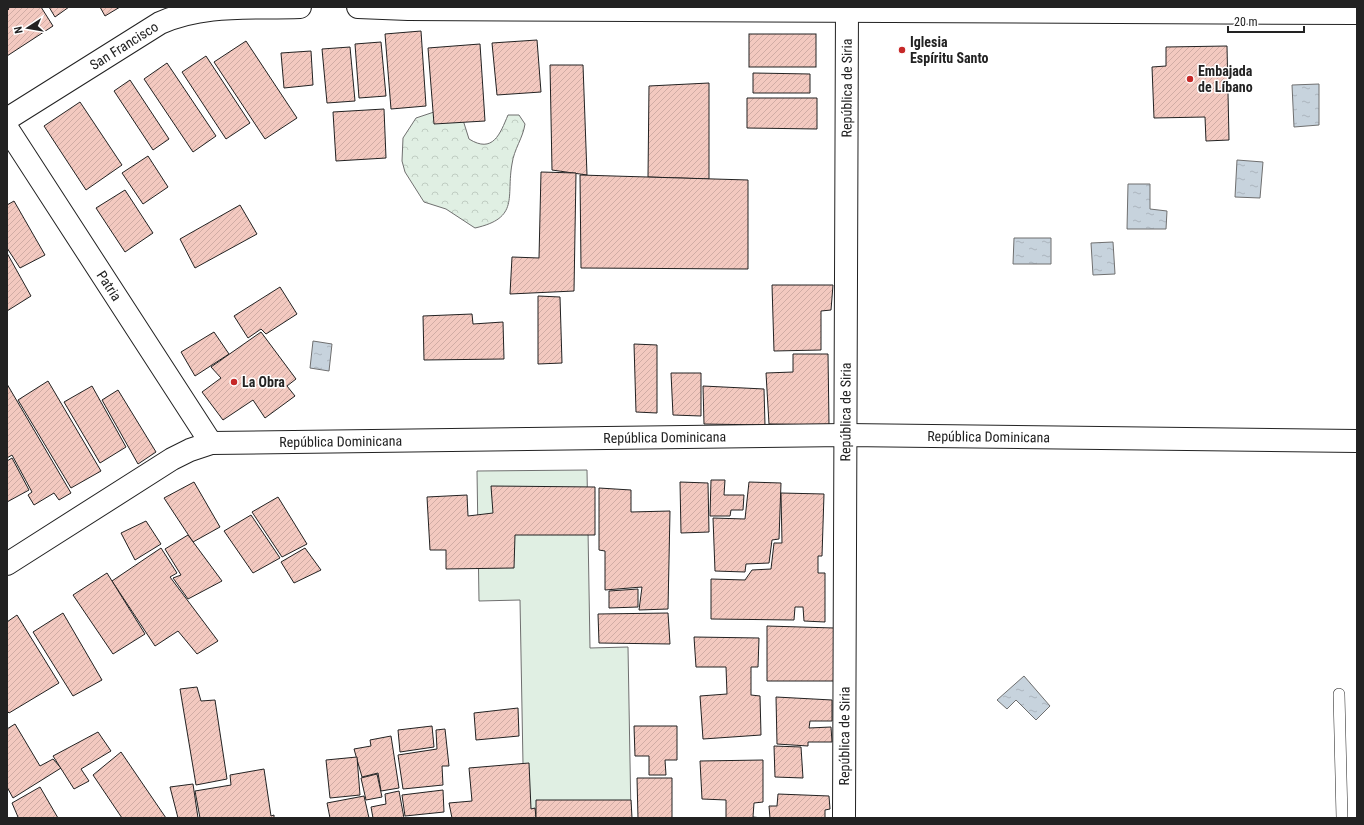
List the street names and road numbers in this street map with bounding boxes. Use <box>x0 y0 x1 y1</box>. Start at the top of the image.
street label: San Francisco <box>87 18 161 73</box>
street label: República de Siria <box>839 39 855 137</box>
street label: Patria <box>94 268 125 304</box>
street label: República de Siria <box>837 363 854 461</box>
street label: República Dominicana <box>927 428 1050 445</box>
street label: República Dominicana <box>603 429 726 446</box>
street label: República Dominicana <box>279 433 402 450</box>
street label: República de Siria <box>836 687 852 785</box>

